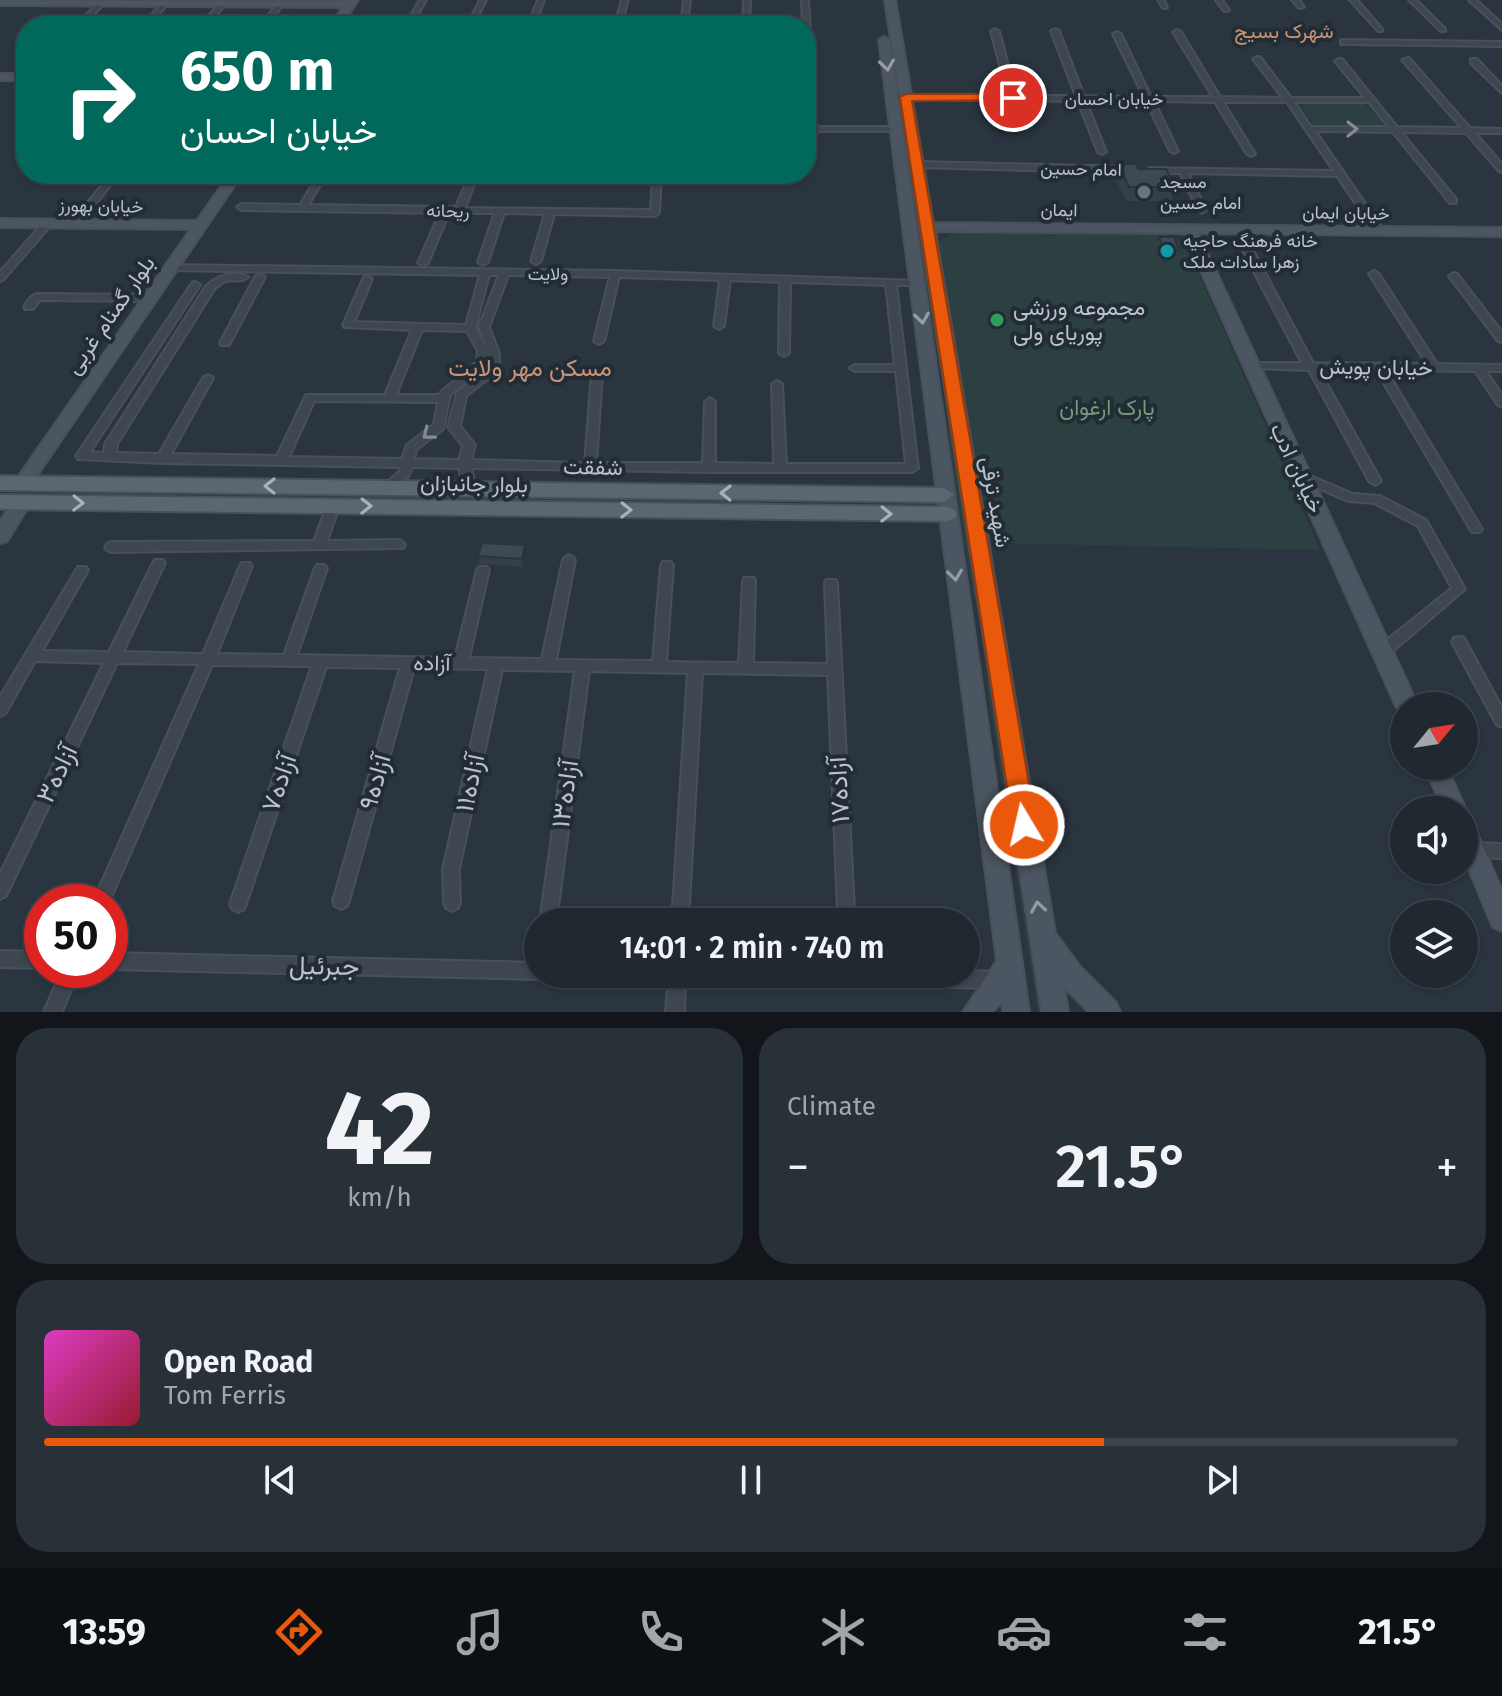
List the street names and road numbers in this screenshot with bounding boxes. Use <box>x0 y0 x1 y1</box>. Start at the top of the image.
street label: خیابان احسان <box>1065 88 1163 110</box>
street label: امام حسین <box>1040 157 1122 182</box>
street label: خیابان بهورز <box>58 194 143 218</box>
street label: ایمان <box>1040 199 1078 221</box>
street label: ریحانه <box>426 200 470 222</box>
street label: خیابان ایمان <box>1302 201 1390 225</box>
street label: بلوار گمنام غربی <box>59 251 162 380</box>
street label: ولایت <box>528 263 568 285</box>
street label: خیابان پویش <box>1319 353 1433 382</box>
street label: خیابان ادب <box>1264 419 1330 517</box>
street label: شفقت <box>563 453 623 481</box>
street label: شهید ترقی <box>975 454 1017 550</box>
street label: بلوار جانبازان <box>420 470 528 498</box>
street label: آزاده <box>413 649 453 677</box>
street label: آزاده۳ <box>30 738 85 808</box>
street label: آزاده۷ <box>255 748 304 816</box>
street label: آزاده۹ <box>352 749 398 813</box>
street label: آزاده۱۱ <box>449 749 492 815</box>
street label: آزاده۱۷ <box>822 754 856 824</box>
street label: آزاده۱۳ <box>545 756 585 830</box>
street label: جبرئیل <box>289 950 359 982</box>

